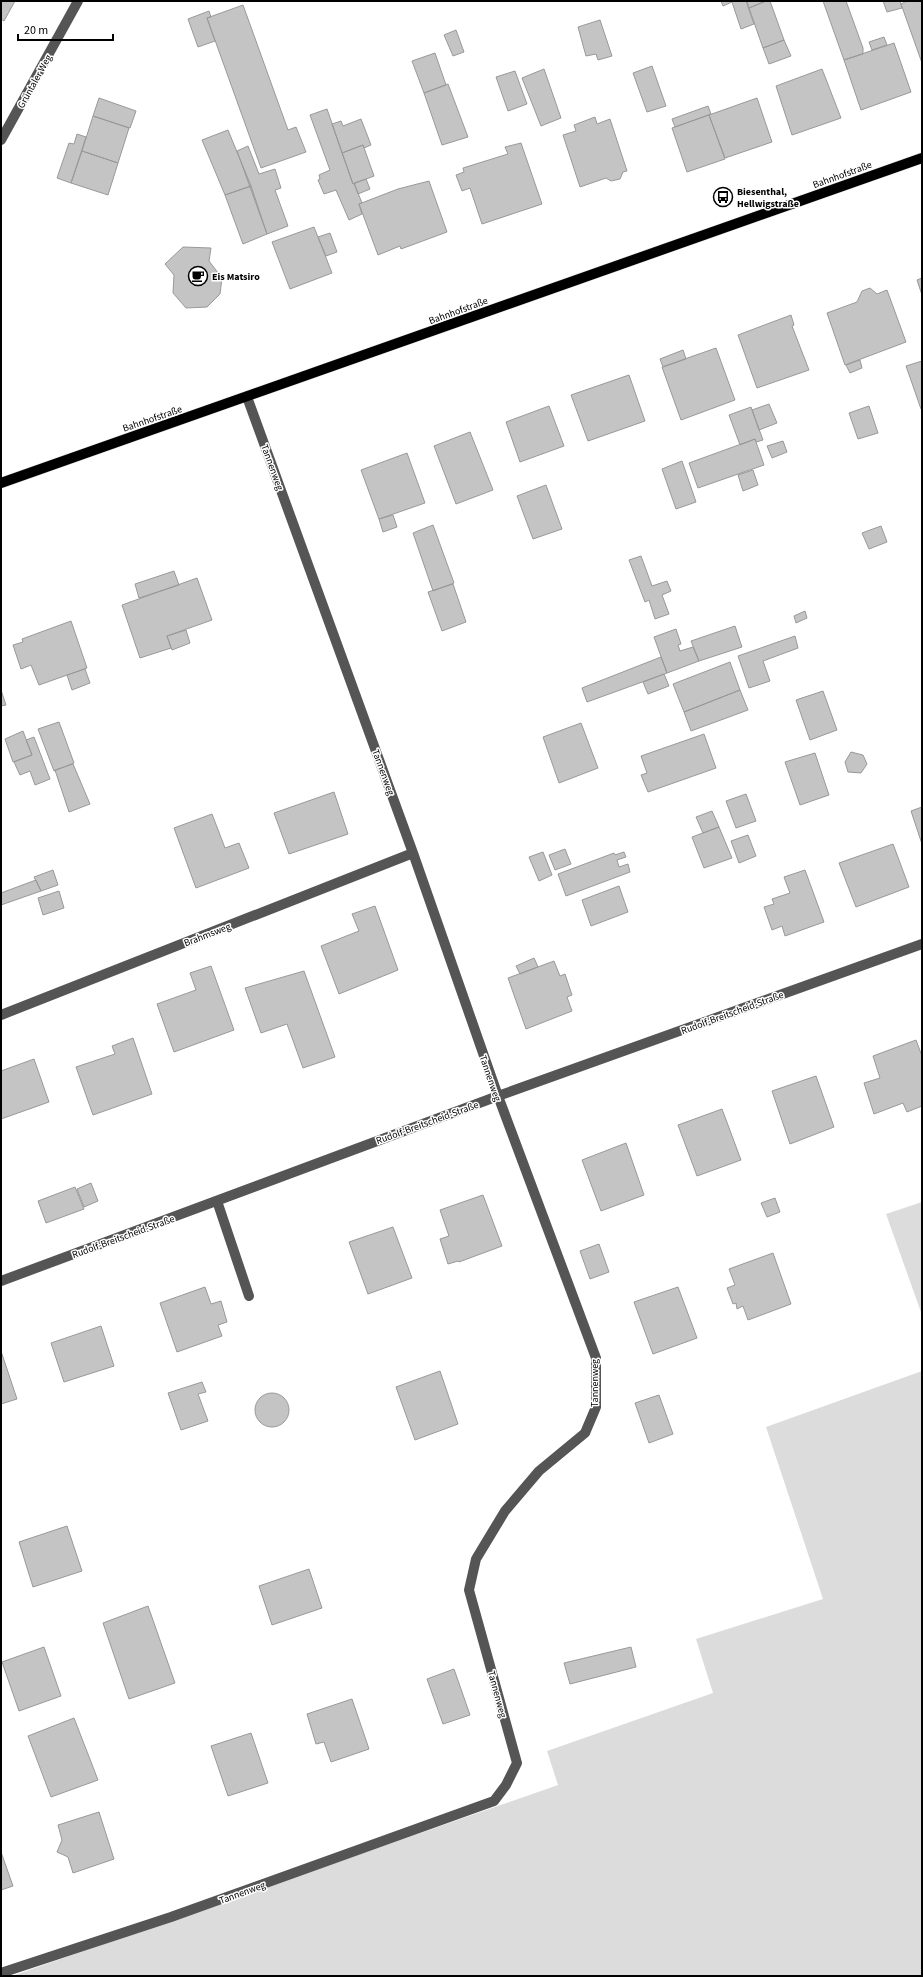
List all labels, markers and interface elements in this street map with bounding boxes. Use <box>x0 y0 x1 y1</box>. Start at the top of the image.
scale bar <box>18 16 113 42</box>
text: 20 m <box>24 22 48 39</box>
street label: Grüntaler Weg <box>14 52 55 111</box>
street label: Bahnhofstraße <box>811 158 874 192</box>
place label: Biesenthal, Hellwigstraße <box>737 185 799 211</box>
bus stop icon: Biesenthal, Hellwigstraße <box>712 186 734 208</box>
cafe icon: Eis Matsiro <box>187 265 209 287</box>
place label: Eis Matsiro <box>212 270 260 284</box>
street label: Bahnhofstraße <box>427 294 490 328</box>
street label: Bahnhofstraße <box>121 402 184 436</box>
street label: Tannenweg <box>257 442 287 492</box>
street label: Tannenweg <box>368 747 398 797</box>
street label: Brahmsweg <box>182 920 233 950</box>
street label: Rudolf-Breitscheid-Straße <box>679 988 786 1038</box>
street label: Tannenweg <box>476 1053 505 1103</box>
street label: Rudolf-Breitscheid-Straße <box>374 1098 481 1148</box>
street label: Rudolf-Breitscheid-Straße <box>70 1212 177 1262</box>
street label: Tannenweg <box>588 1359 602 1407</box>
street label: Tannenweg <box>484 1669 510 1719</box>
street label: Tannenweg <box>217 1878 267 1908</box>

